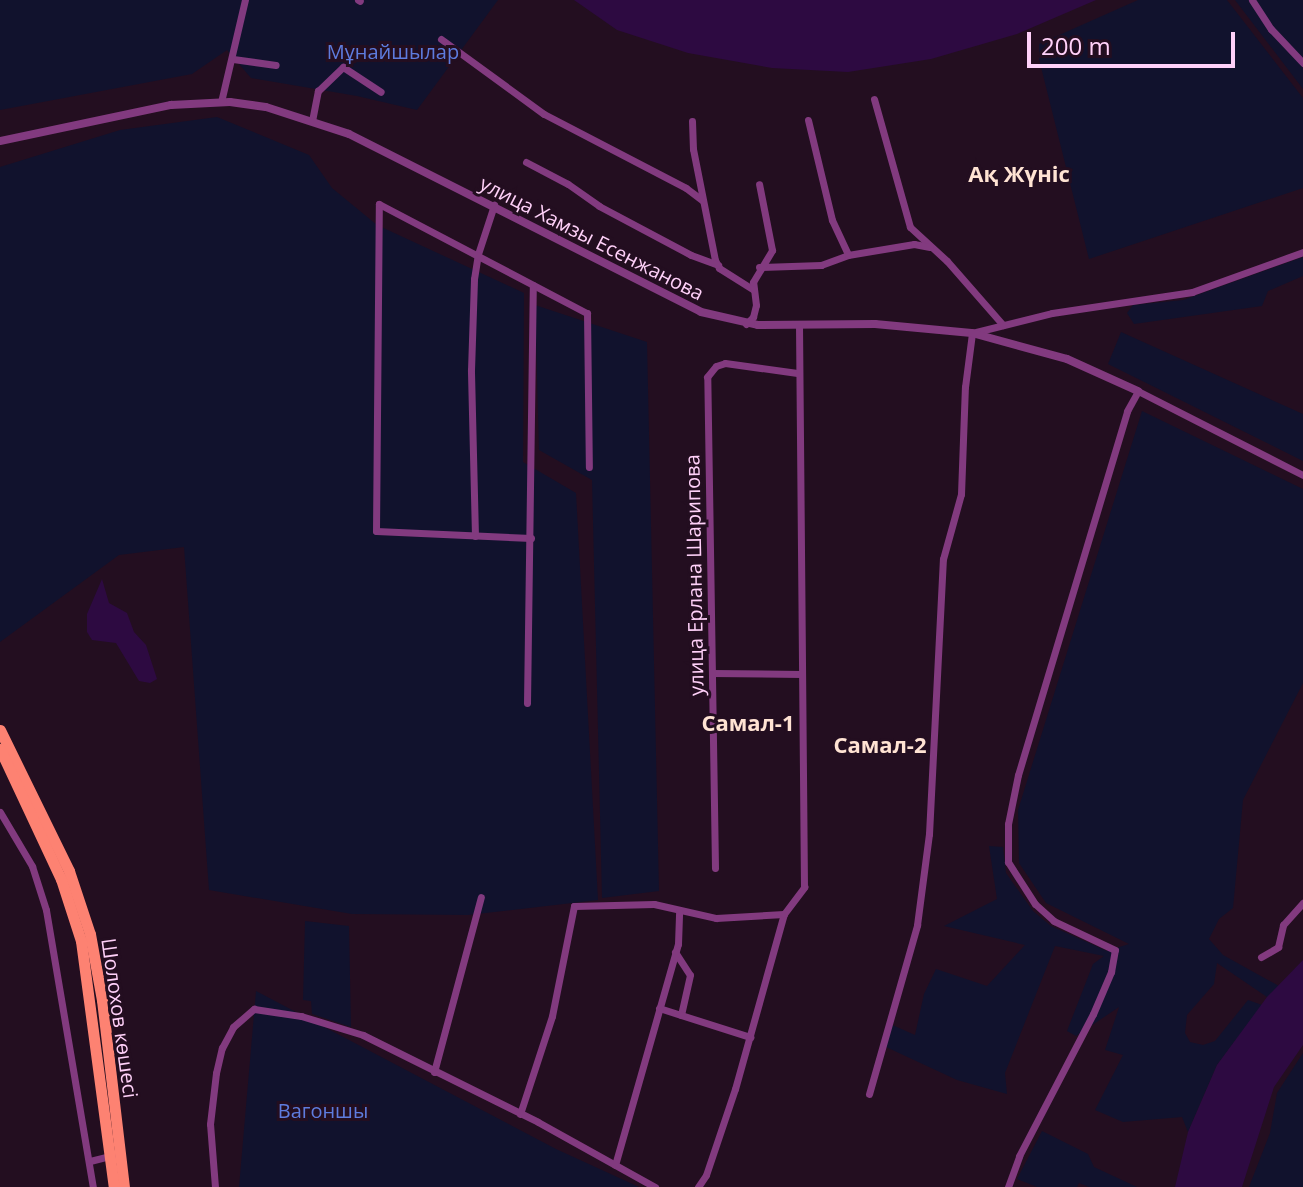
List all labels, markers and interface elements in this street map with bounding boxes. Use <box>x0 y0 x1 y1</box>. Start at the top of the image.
scale bar <box>1031 16 1239 66</box>
text: 200 m <box>1041 29 1111 62</box>
park label: Мұнайшылар <box>327 39 459 63</box>
district label: Ақ Жүніс <box>968 161 1070 187</box>
street label: улица Хамзы Есенжанова <box>476 171 708 305</box>
street label: улица Ерлана Шарипова <box>680 454 708 696</box>
district label: Самал-1 <box>701 710 795 736</box>
district label: Самал-2 <box>833 732 927 758</box>
street label: Шолохов көшесі <box>97 936 143 1100</box>
park label: Вагоншы <box>278 1098 368 1122</box>

